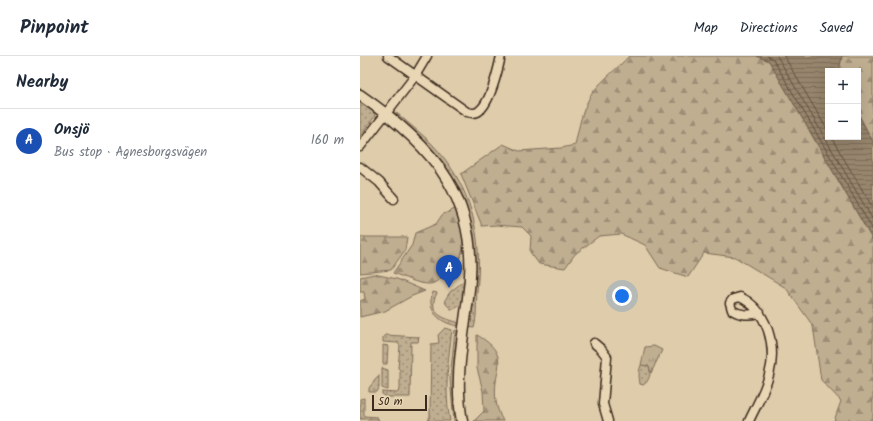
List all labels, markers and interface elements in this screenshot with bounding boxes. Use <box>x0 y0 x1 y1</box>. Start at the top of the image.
text: Pinpoint <box>20 13 89 43</box>
text: Map <box>693 17 718 39</box>
text: Directions <box>740 17 798 39</box>
text: Saved <box>820 17 853 39</box>
map controls <box>825 68 861 140</box>
button: + <box>825 68 861 104</box>
text: Nearby <box>16 69 68 96</box>
button: − <box>825 104 861 140</box>
text: Onsjö <box>54 118 89 142</box>
text: A <box>25 130 33 151</box>
text: 160 m <box>311 130 344 151</box>
text: Bus stop · Agnesborgsvägen <box>54 142 207 163</box>
pin: A <box>436 255 462 288</box>
your location <box>612 286 632 306</box>
scale bar <box>372 393 427 412</box>
text: 50 m <box>378 393 403 411</box>

